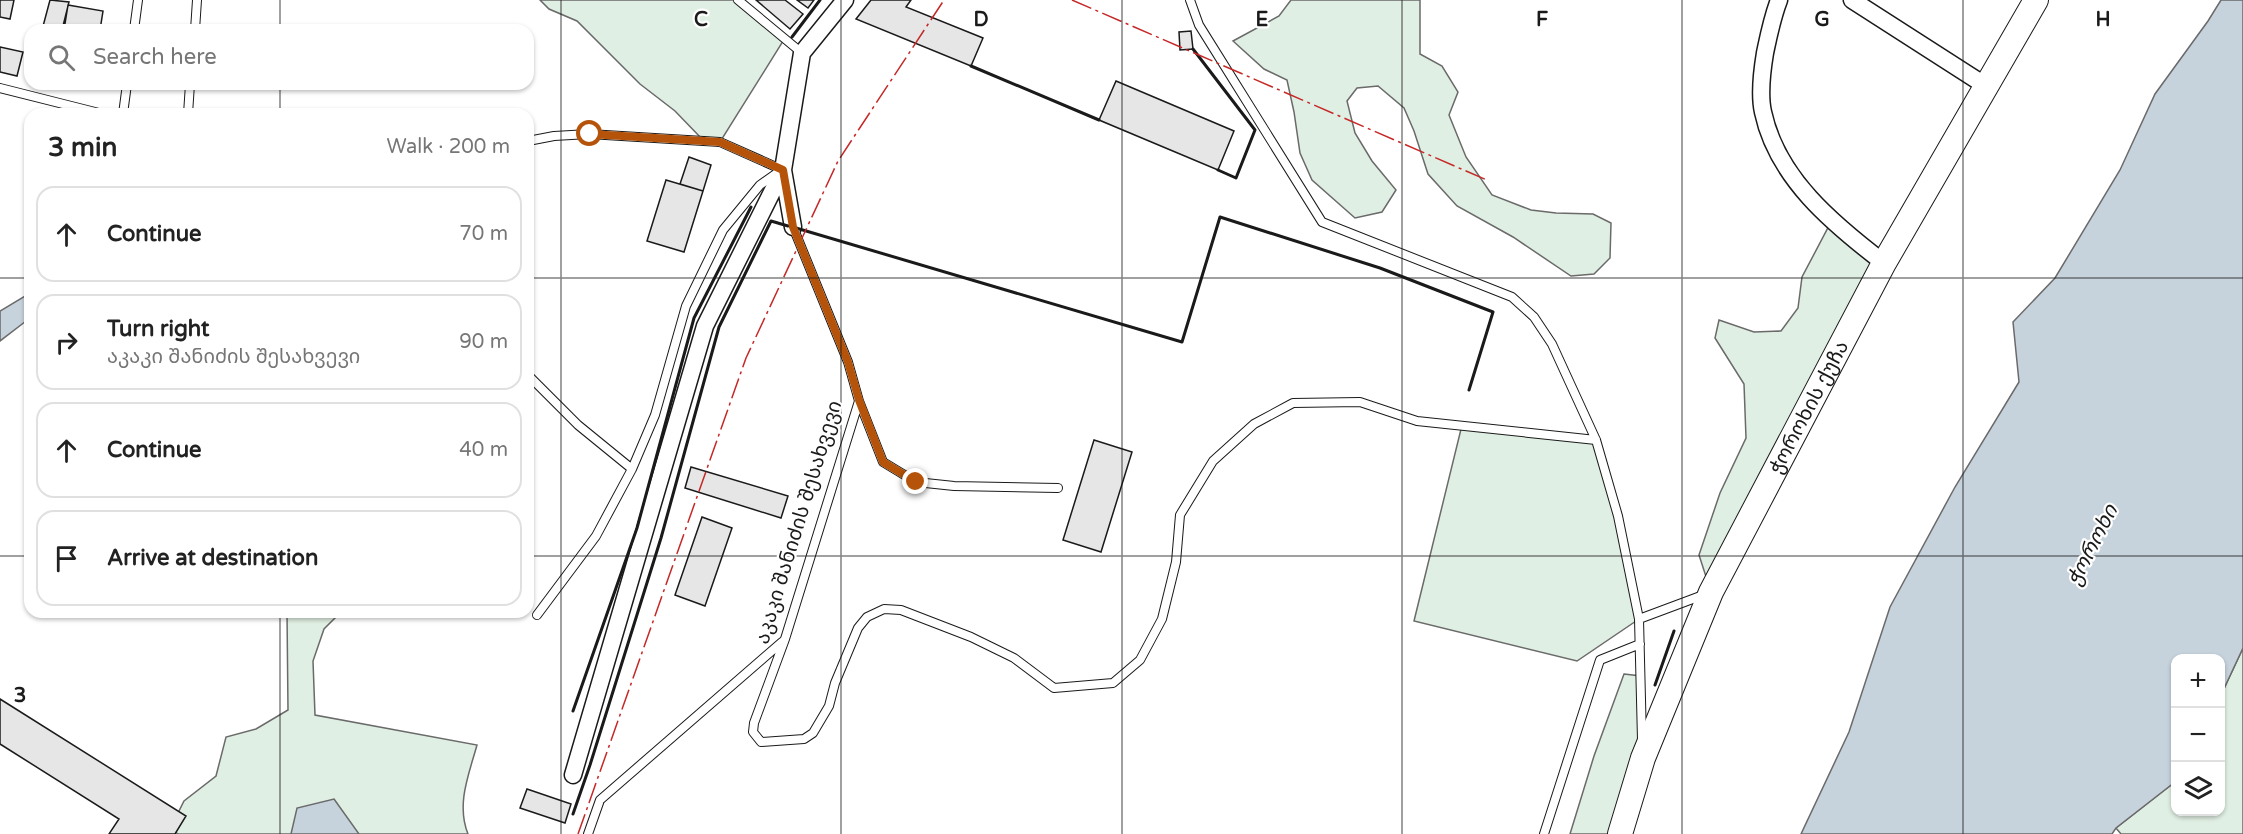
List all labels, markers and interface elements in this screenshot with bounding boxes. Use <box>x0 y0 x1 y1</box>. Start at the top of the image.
text: C <box>694 8 708 32</box>
text: D <box>973 8 989 32</box>
text: E <box>1256 8 1269 32</box>
text: F <box>1536 8 1548 32</box>
text: G <box>1814 8 1830 32</box>
text: H <box>2095 8 2111 32</box>
search box <box>24 24 534 90</box>
icon: search <box>45 41 78 74</box>
text: Search here <box>93 44 217 70</box>
route start <box>576 120 602 146</box>
text: 3 min <box>48 132 117 163</box>
text: Walk · 200 m <box>387 135 510 159</box>
icon: ahead <box>50 218 83 251</box>
text: Continue <box>107 221 202 247</box>
text: 70 m <box>459 222 508 246</box>
text: Turn right <box>107 316 209 342</box>
icon: right <box>50 326 83 359</box>
text: 90 m <box>459 330 508 354</box>
street label: ჭოროხის ქუჩა <box>1764 337 1854 478</box>
text: აკაკი შანიძის შესახვევი <box>107 345 360 369</box>
street label: აკაკი შანიძის შესახვევი <box>750 398 847 647</box>
icon: ahead <box>50 434 83 467</box>
text: Continue <box>107 437 202 463</box>
text: 40 m <box>459 438 508 462</box>
route end <box>902 468 928 494</box>
water label: ჭოროხი <box>2061 500 2124 590</box>
icon: arrive <box>50 542 83 575</box>
text: Arrive at destination <box>107 545 318 571</box>
map controls <box>2171 654 2225 816</box>
button: + <box>2171 654 2225 708</box>
text: 3 <box>14 684 26 708</box>
button: − <box>2171 708 2225 762</box>
button: layers <box>2171 762 2225 816</box>

